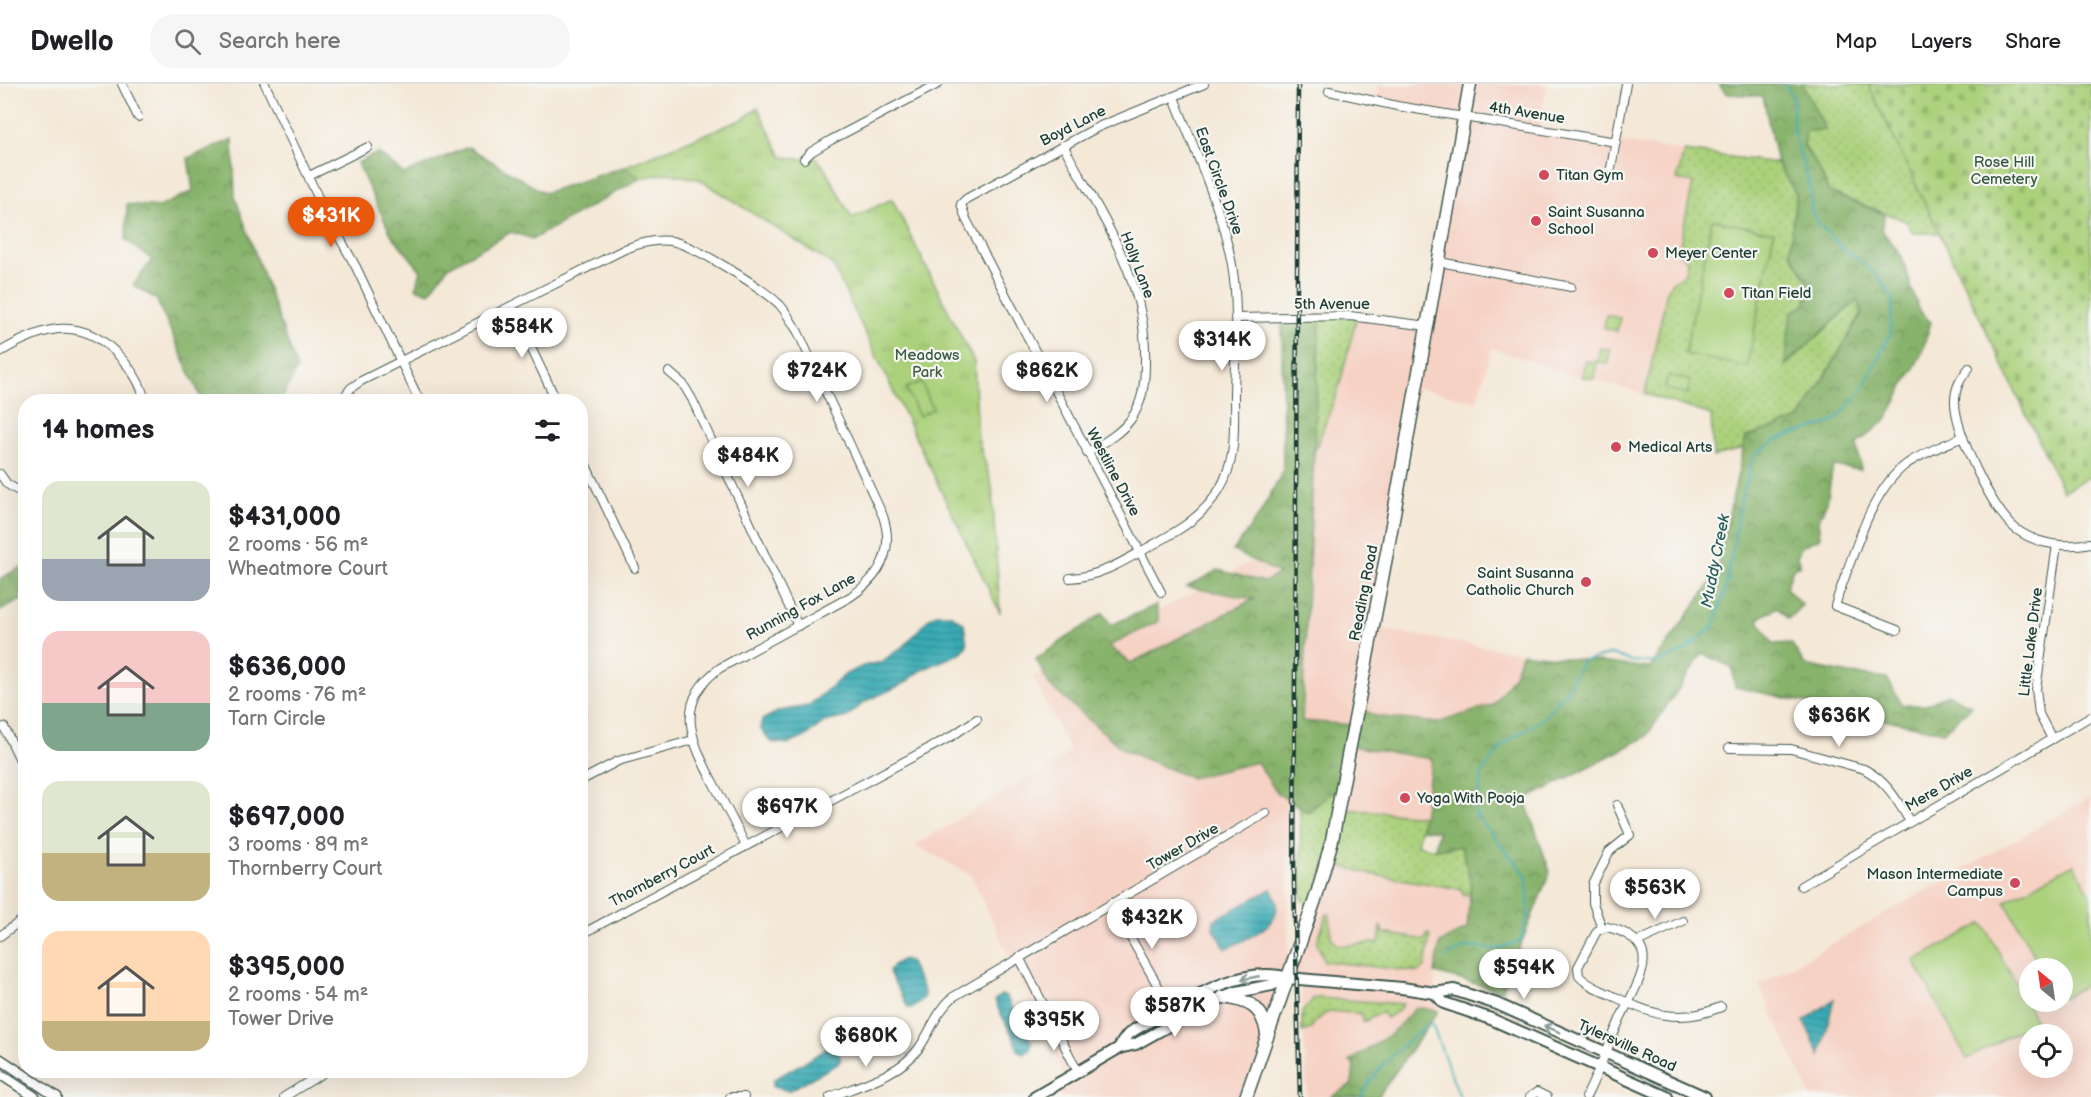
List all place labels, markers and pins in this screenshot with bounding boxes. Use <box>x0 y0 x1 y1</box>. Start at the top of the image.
place label: Titan Gym <box>1556 166 1624 185</box>
marker: Titan Gym <box>1537 168 1551 182</box>
pin: $431K <box>289 197 373 248</box>
place label: Saint Susanna School <box>1548 203 1645 239</box>
marker: Saint Susanna School <box>1529 214 1543 228</box>
place label: Meyer Center <box>1665 244 1758 263</box>
marker: Meyer Center <box>1646 246 1660 260</box>
place label: Titan Field <box>1741 284 1811 303</box>
marker: Titan Field <box>1722 286 1736 300</box>
pin: $584K <box>480 308 564 359</box>
pin: $314K <box>1180 321 1264 372</box>
pin: $724K <box>775 352 859 403</box>
pin: $862K <box>1005 352 1089 403</box>
pin: $484K <box>706 437 790 488</box>
place label: Medical Arts <box>1628 438 1713 457</box>
marker: Medical Arts <box>1609 440 1623 454</box>
place label: Saint Susanna Catholic Church <box>1466 564 1574 600</box>
marker: Saint Susanna Catholic Church <box>1579 575 1593 589</box>
pin: $636K <box>1797 697 1881 748</box>
pin: $697K <box>745 788 829 839</box>
place label: Yoga With Pooja <box>1416 789 1525 808</box>
marker: Yoga With Pooja <box>1398 791 1412 805</box>
place label: Mason Intermediate Campus <box>1867 865 2004 901</box>
pin: $563K <box>1613 869 1697 920</box>
marker: Mason Intermediate Campus <box>2008 876 2022 890</box>
pin: $432K <box>1110 899 1194 950</box>
pin: $594K <box>1482 949 1566 1000</box>
pin: $587K <box>1133 987 1217 1038</box>
pin: $395K <box>1012 1001 1096 1052</box>
pin: $680K <box>824 1017 908 1068</box>

